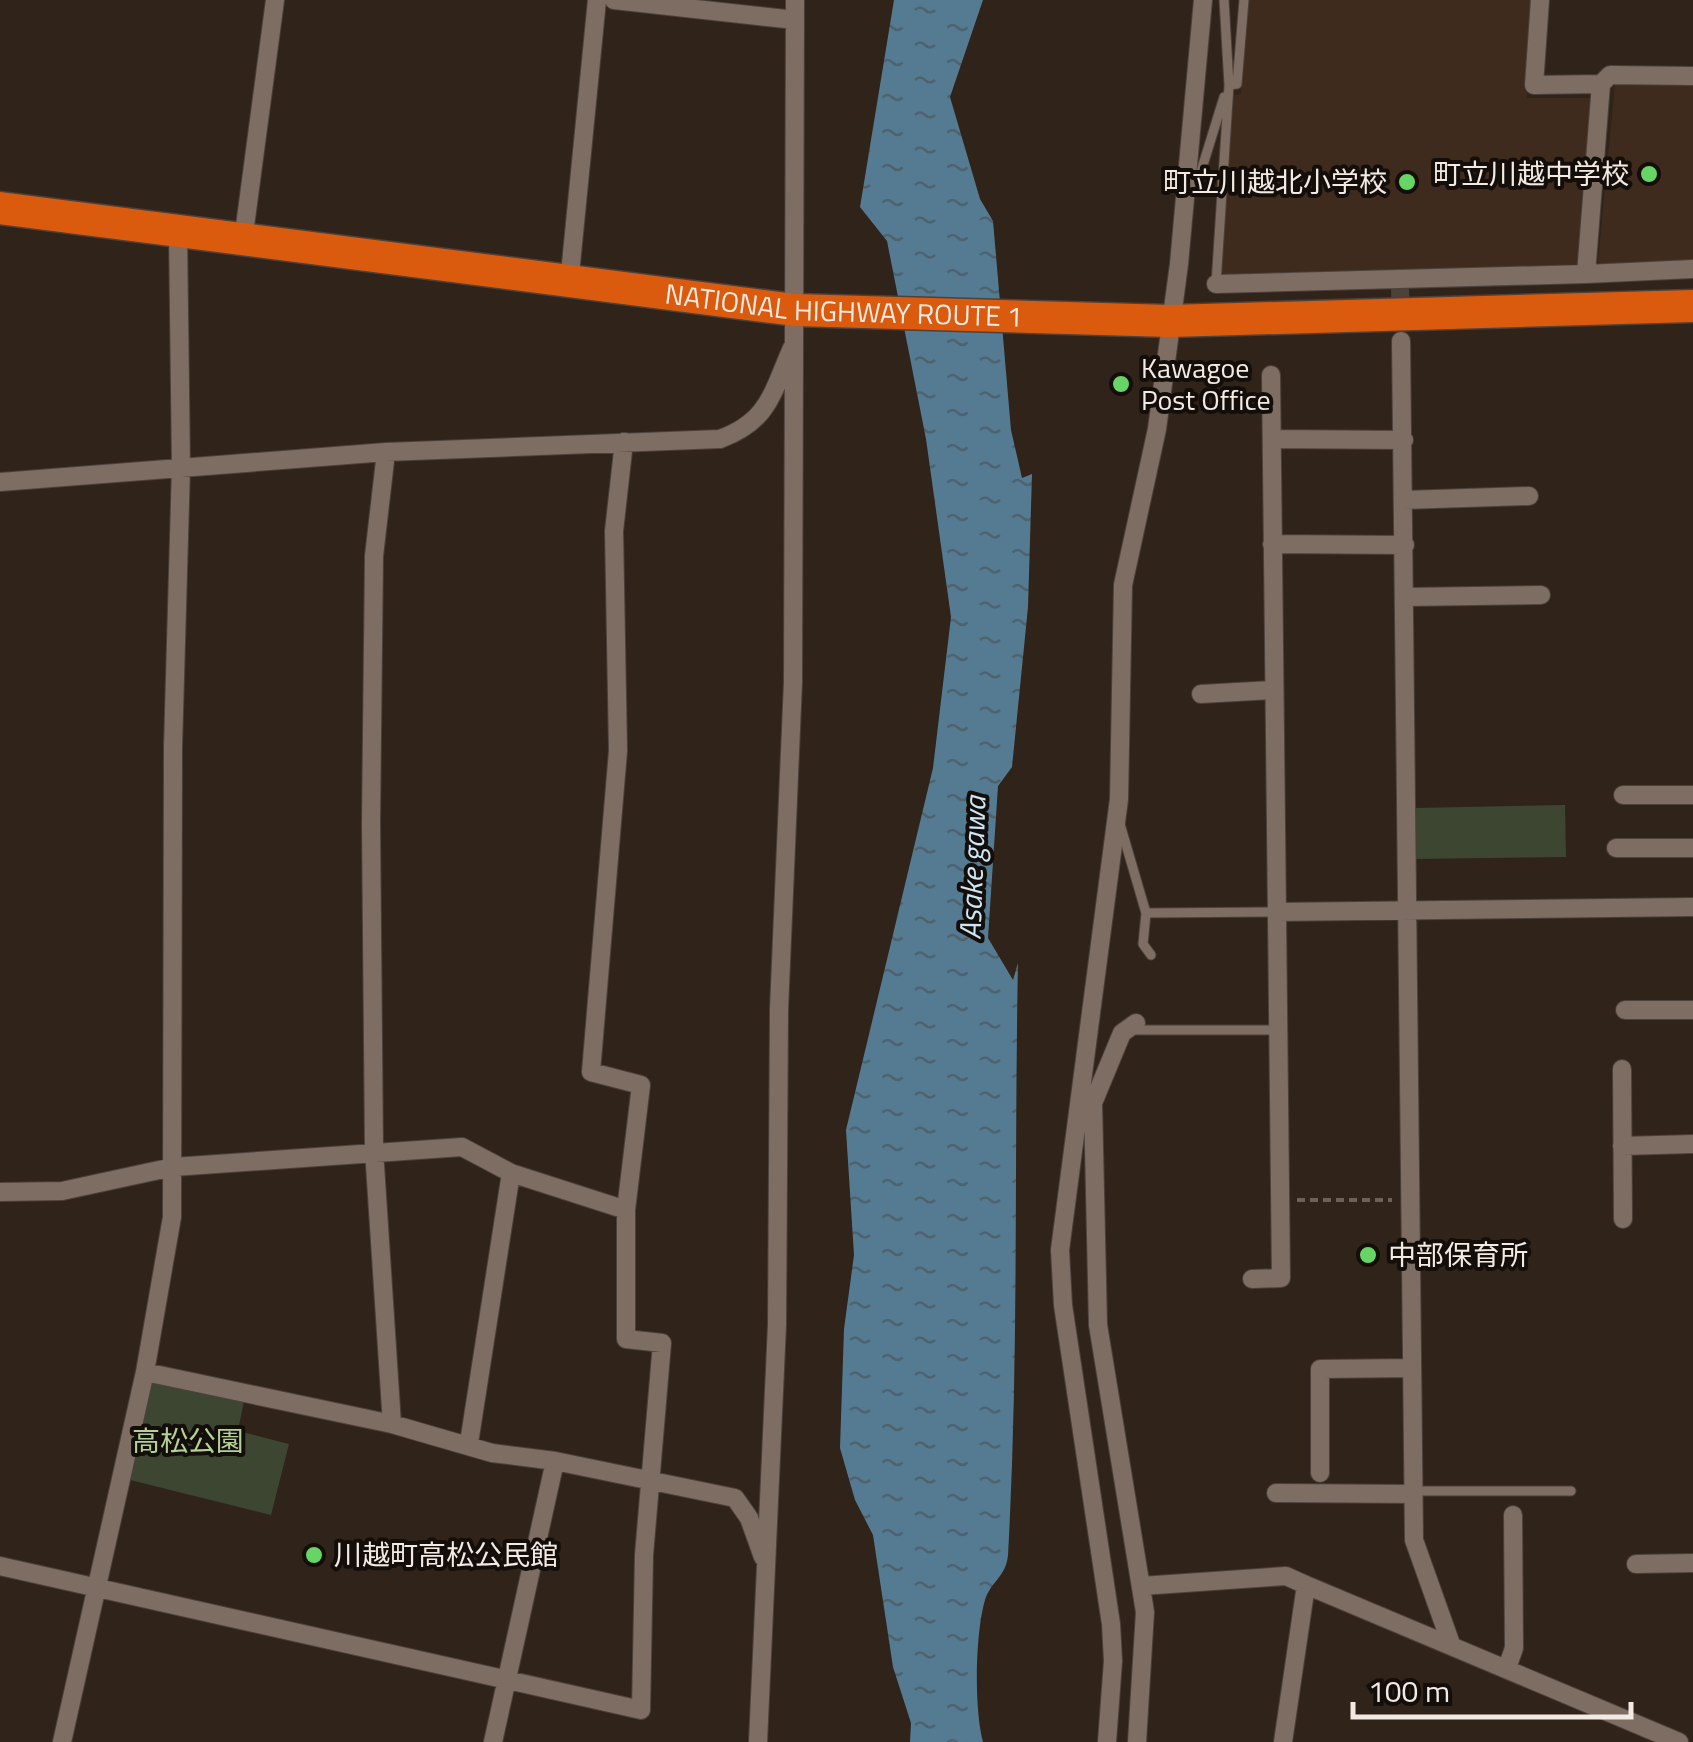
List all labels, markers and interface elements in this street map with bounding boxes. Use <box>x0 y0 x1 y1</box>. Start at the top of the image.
place label: 町立川越中学校 <box>1433 152 1629 195</box>
place label: 町立川越北小学校 <box>1163 160 1387 203</box>
marker: 町立川越中学校 <box>1638 163 1660 185</box>
marker: 町立川越北小学校 <box>1396 171 1418 193</box>
street label: NATIONAL HIGHWAY ROUTE 1 <box>663 272 1023 338</box>
place label: Kawagoe Post Office <box>1141 346 1271 421</box>
marker: Kawagoe Post Office <box>1110 373 1132 395</box>
water label: Asake gawa <box>947 793 998 941</box>
place label: 中部保育所 <box>1388 1233 1528 1276</box>
marker: 中部保育所 <box>1357 1244 1379 1266</box>
park label: 高松公園 <box>132 1419 244 1462</box>
place label: 川越町高松公民館 <box>334 1533 558 1576</box>
marker: 川越町高松公民館 <box>303 1544 325 1566</box>
scale bar <box>1353 1657 1630 1719</box>
text: 100 m <box>1368 1668 1450 1714</box>

